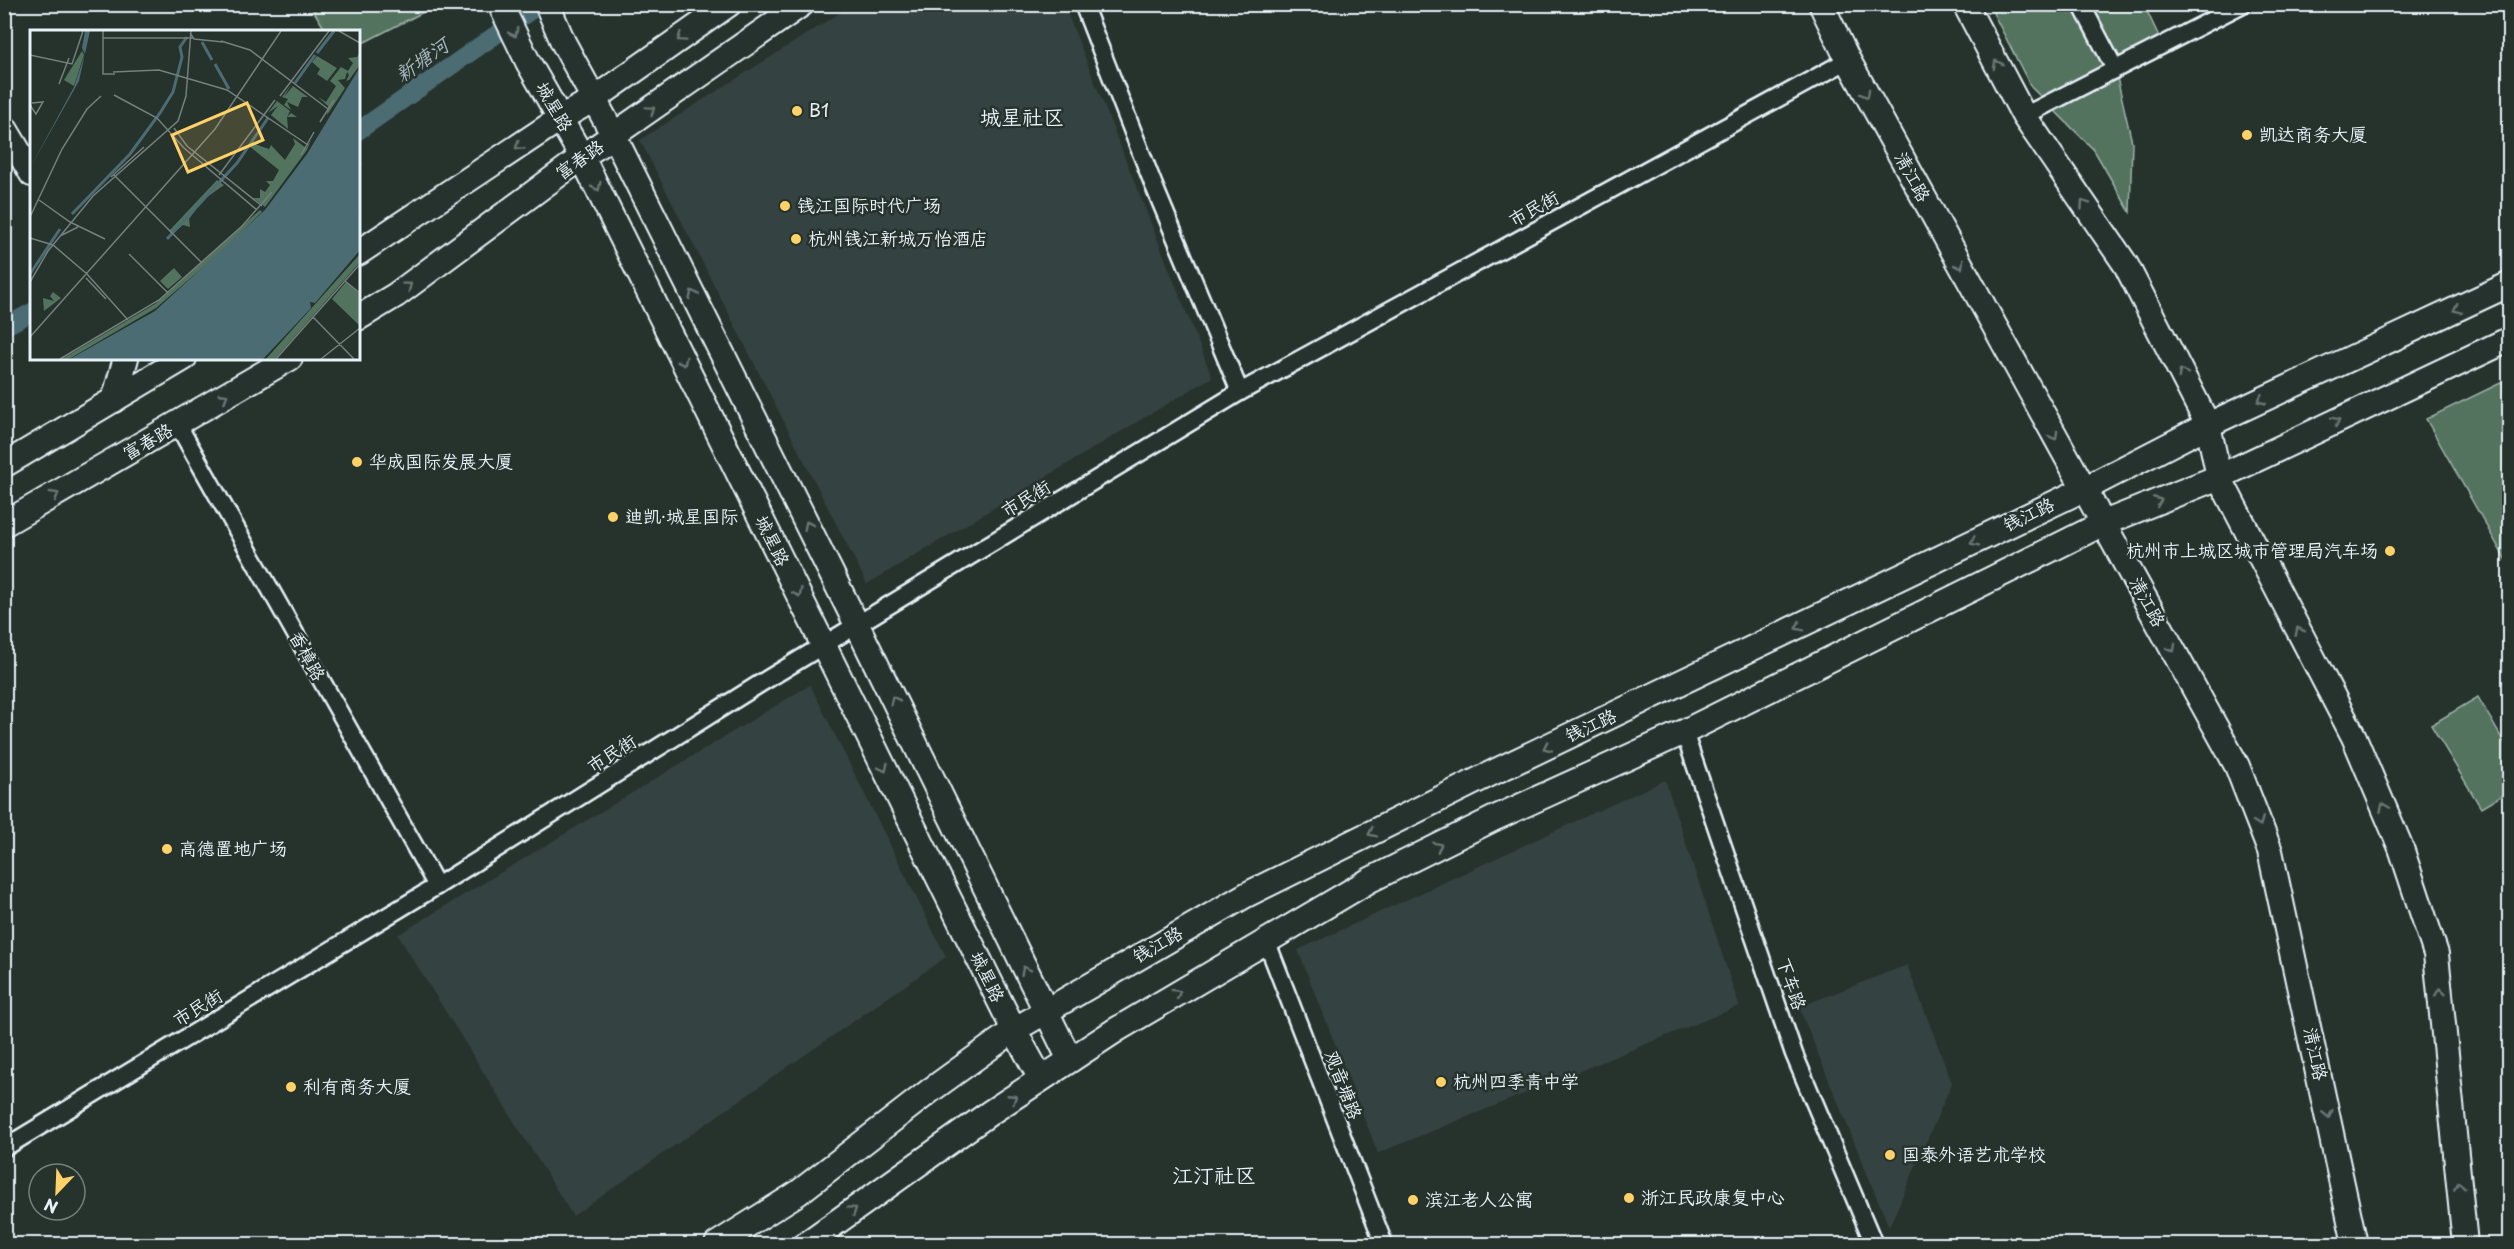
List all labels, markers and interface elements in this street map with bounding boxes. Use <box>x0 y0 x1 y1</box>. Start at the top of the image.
one-way arrow <box>507 27 518 38</box>
water label: 新塘河 <box>388 28 457 89</box>
inset map <box>30 30 360 360</box>
one-way arrow <box>677 31 688 42</box>
one-way arrow <box>1992 60 2004 71</box>
street label: 城星路 <box>530 76 580 136</box>
one-way arrow <box>1859 88 1870 98</box>
place label: B1 <box>809 96 829 123</box>
district label: 城星社区 <box>980 100 1064 132</box>
marker: B1 <box>790 104 804 118</box>
one-way arrow <box>644 106 655 117</box>
place label: 凯达商务大厦 <box>2259 120 2367 147</box>
marker: 凯达商务大厦 <box>2240 128 2254 142</box>
street label: 富春路 <box>549 132 609 185</box>
one-way arrow <box>515 139 526 150</box>
street label: 清江路 <box>1888 146 1938 206</box>
one-way arrow <box>590 181 601 192</box>
street label: 市民街 <box>1503 183 1563 233</box>
place label: 钱江国际时代广场 <box>797 191 941 218</box>
marker: 钱江国际时代广场 <box>778 199 792 213</box>
one-way arrow <box>2080 200 2091 211</box>
place label: 杭州钱江新城万怡酒店 <box>808 224 988 251</box>
marker: 杭州钱江新城万怡酒店 <box>789 232 803 246</box>
one-way arrow <box>1953 259 1964 269</box>
one-way arrow <box>401 283 412 294</box>
one-way arrow <box>689 289 701 300</box>
one-way arrow <box>2452 302 2463 313</box>
one-way arrow <box>676 356 688 367</box>
one-way arrow <box>2177 368 2189 379</box>
one-way arrow <box>218 393 228 405</box>
one-way arrow <box>2257 393 2268 405</box>
street label: 富春路 <box>117 416 177 466</box>
one-way arrow <box>2329 417 2340 429</box>
one-way arrow <box>2047 429 2059 440</box>
place label: 华成国际发展大厦 <box>369 447 513 474</box>
marker: 华成国际发展大厦 <box>350 455 364 469</box>
street label: 市民街 <box>995 472 1055 523</box>
street label: 钱江路 <box>1998 490 2059 538</box>
one-way arrow <box>49 491 59 502</box>
one-way arrow <box>2152 496 2163 509</box>
place label: 迪凯·城星国际 <box>625 502 738 529</box>
marker: 迪凯·城星国际 <box>606 510 620 524</box>
street label: 城星路 <box>749 510 797 571</box>
one-way arrow <box>804 521 815 532</box>
one-way arrow <box>1970 534 1981 546</box>
place label: 杭州市上城区城市管理局汽车场 <box>2126 536 2378 563</box>
marker: 杭州市上城区城市管理局汽车场 <box>2383 544 2397 558</box>
street label: 清江路 <box>2123 571 2173 631</box>
one-way arrow <box>791 587 802 598</box>
one-way arrow <box>1794 619 1805 631</box>
street label: 香樟路 <box>283 625 333 685</box>
one-way arrow <box>2295 627 2306 638</box>
one-way arrow <box>2165 642 2177 652</box>
one-way arrow <box>890 696 901 707</box>
street label: 钱江路 <box>1560 701 1621 748</box>
street label: 市民街 <box>581 727 641 778</box>
one-way arrow <box>1543 739 1554 751</box>
one-way arrow <box>877 762 889 773</box>
one-way arrow <box>2379 802 2391 813</box>
one-way arrow <box>2252 816 2264 827</box>
one-way arrow <box>1367 825 1378 837</box>
place label: 高德置地广场 <box>179 834 287 861</box>
marker: 高德置地广场 <box>160 842 174 856</box>
one-way arrow <box>1432 842 1443 853</box>
street label: 钱江路 <box>1127 919 1187 969</box>
street label: 城星路 <box>964 946 1012 1007</box>
street label: 下车路 <box>1771 954 1814 1013</box>
one-way arrow <box>1021 966 1032 977</box>
street label: 市民街 <box>167 981 227 1032</box>
one-way arrow <box>2434 988 2447 997</box>
one-way arrow <box>1171 989 1181 1000</box>
street label: 清江路 <box>2298 1024 2335 1083</box>
street label: 观音塘路 <box>1319 1046 1370 1123</box>
place label: 杭州四季青中学 <box>1453 1067 1579 1094</box>
place label: 利有商务大厦 <box>303 1072 411 1099</box>
marker: 杭州四季青中学 <box>1434 1075 1448 1089</box>
marker: 利有商务大厦 <box>284 1080 298 1094</box>
one-way arrow <box>1006 1094 1017 1105</box>
one-way arrow <box>2320 1109 2333 1119</box>
place label: 国泰外语艺术学校 <box>1902 1140 2046 1167</box>
marker: 国泰外语艺术学校 <box>1883 1148 1897 1162</box>
district label: 江汀社区 <box>1172 1158 1256 1190</box>
north arrow <box>27 1162 87 1222</box>
one-way arrow <box>2453 1182 2466 1191</box>
place label: 浙江民政康复中心 <box>1641 1183 1785 1210</box>
place label: 滨江老人公寓 <box>1425 1185 1533 1212</box>
marker: 浙江民政康复中心 <box>1622 1191 1636 1205</box>
text: N <box>40 1193 61 1220</box>
marker: 滨江老人公寓 <box>1406 1193 1420 1207</box>
one-way arrow <box>846 1206 857 1217</box>

